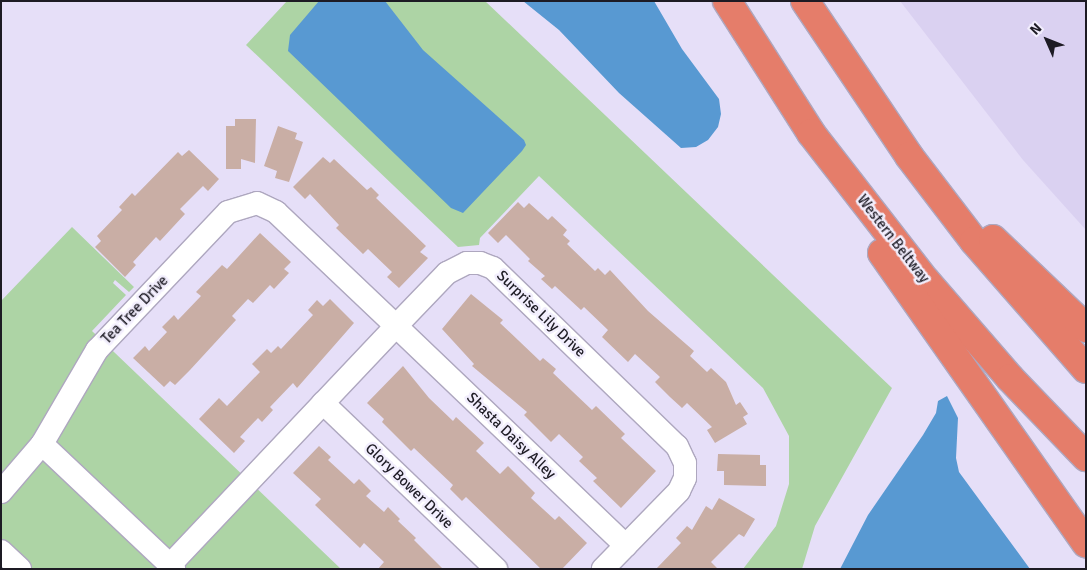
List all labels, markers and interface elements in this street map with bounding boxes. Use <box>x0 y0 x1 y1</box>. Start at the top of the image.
north arrow <box>1022 15 1072 65</box>
text: N <box>1026 20 1045 39</box>
street label: Western Beltway <box>853 191 933 287</box>
street label: Surprise Lily Drive <box>493 267 589 361</box>
street label: Tea Tree Drive <box>98 272 172 348</box>
street label: Shasta Daisy Alley <box>463 389 559 483</box>
street label: Glory Bower Drive <box>361 440 457 532</box>

